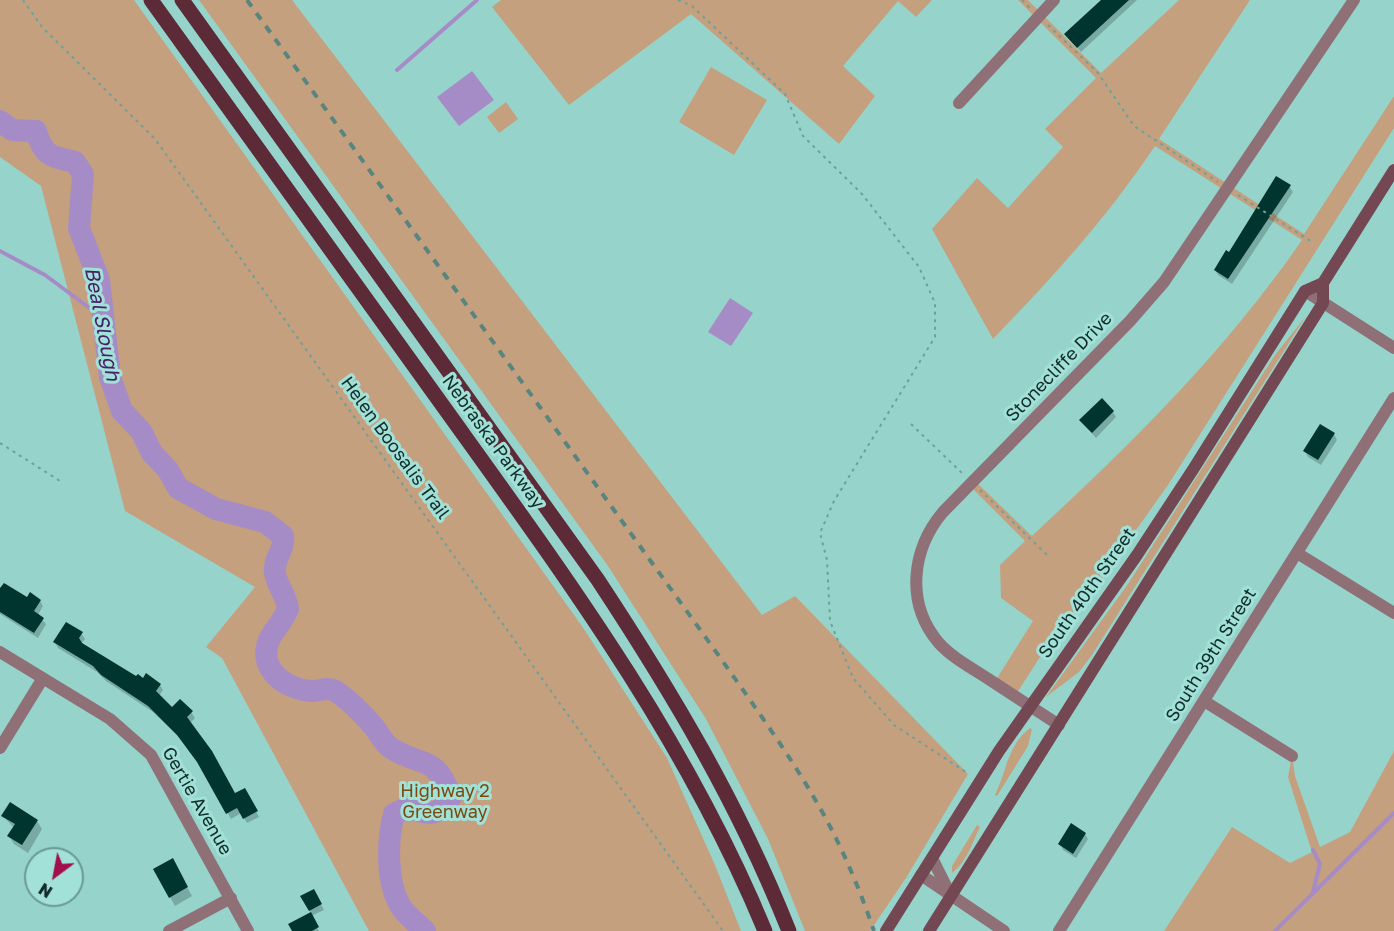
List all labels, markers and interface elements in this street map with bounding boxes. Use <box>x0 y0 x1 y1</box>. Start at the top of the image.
water label: Beal Slough <box>79 265 125 383</box>
street label: Stonecliffe Drive <box>1001 308 1117 426</box>
street label: Nebraska Parkway <box>437 371 549 513</box>
street label: Helen Boosalis Trail <box>336 373 454 523</box>
street label: South 40th Street <box>1034 524 1140 662</box>
street label: South 39th Street <box>1161 584 1261 726</box>
street label: Gertie Avenue <box>157 743 237 859</box>
park label: Highway 2 Greenway <box>400 780 490 822</box>
north arrow <box>24 847 84 907</box>
text: N <box>35 879 56 902</box>

